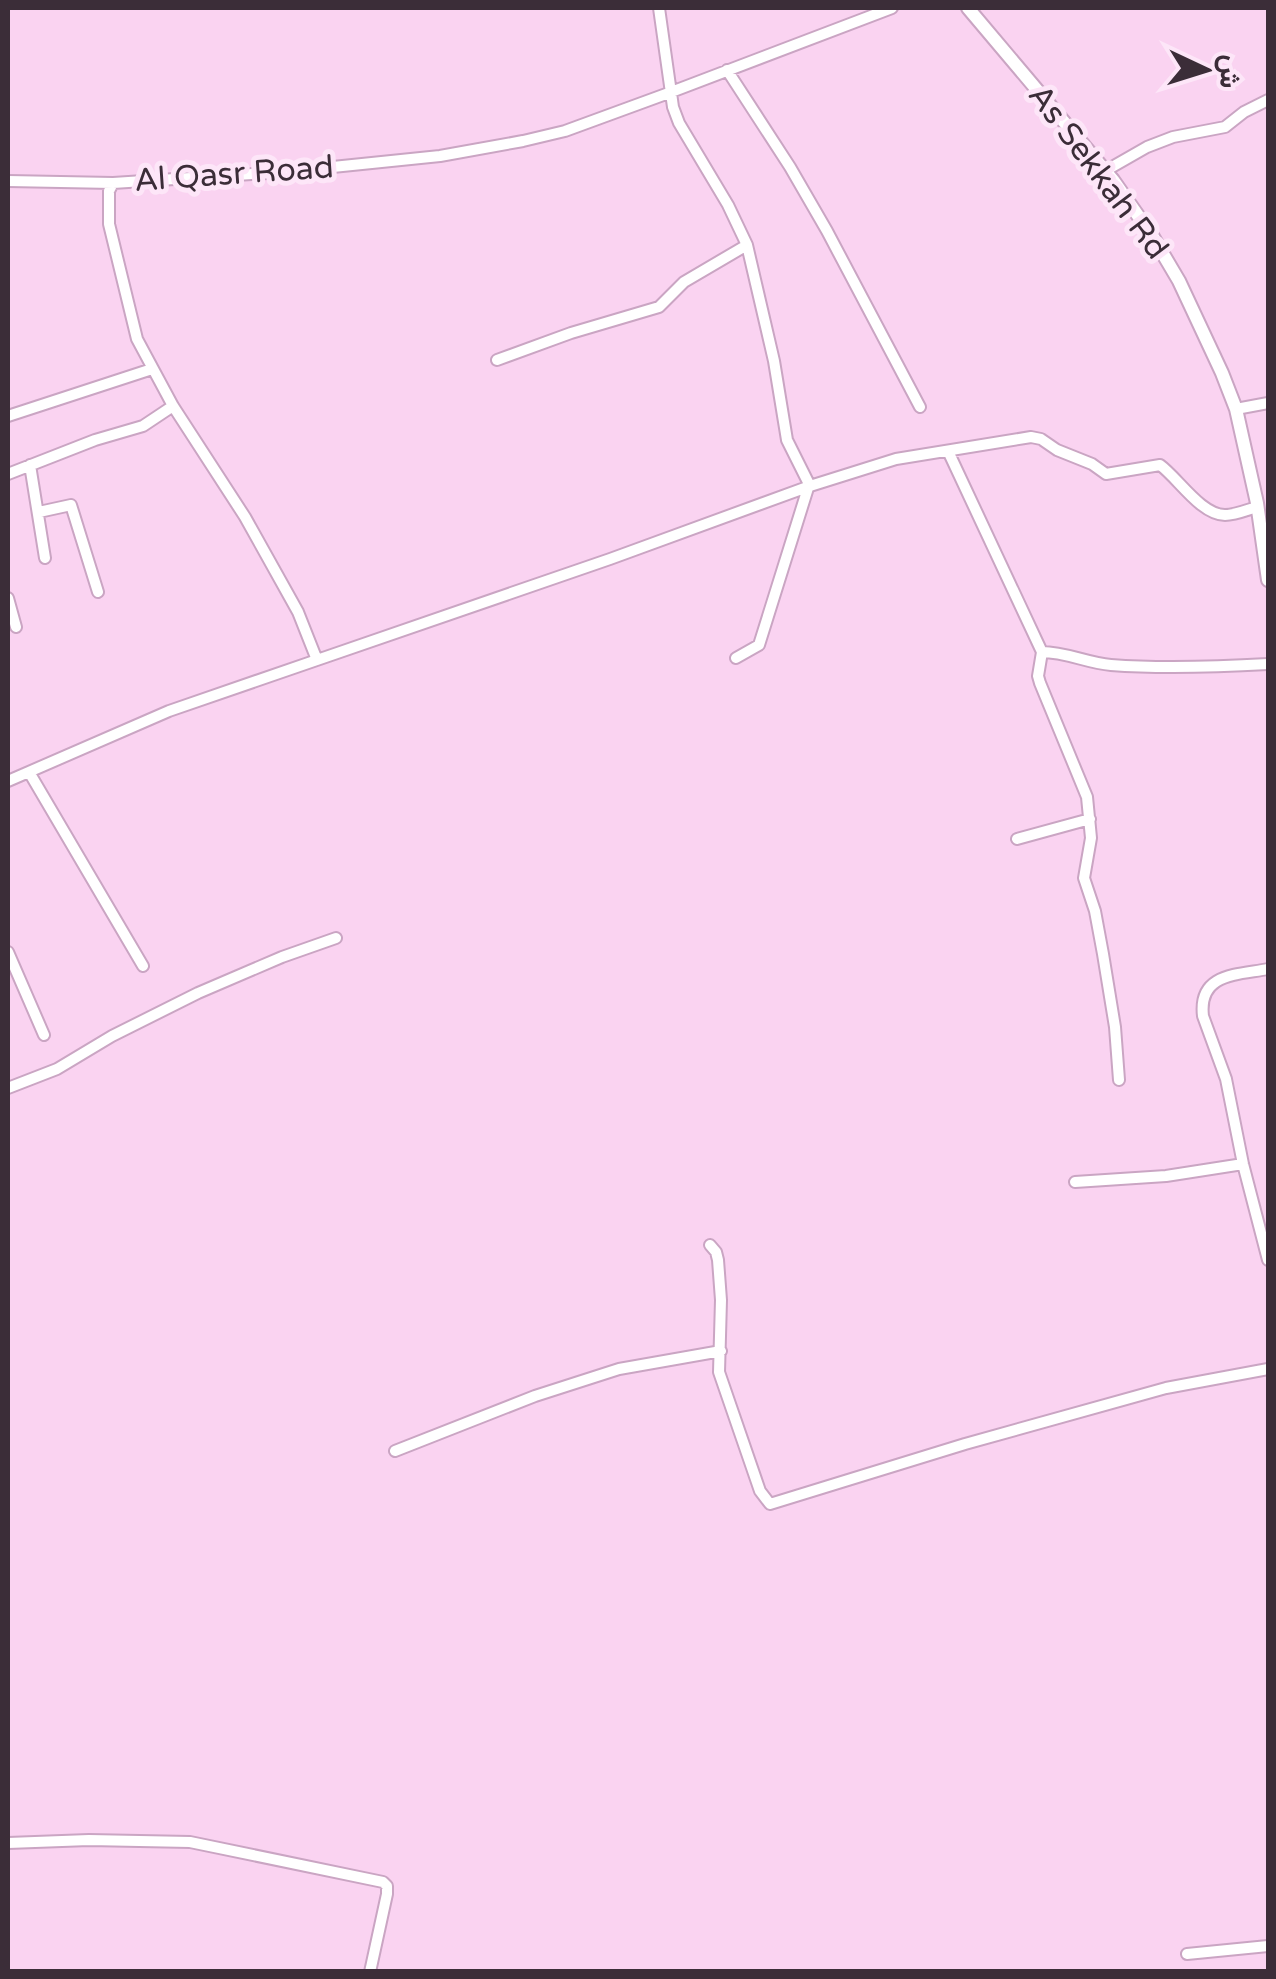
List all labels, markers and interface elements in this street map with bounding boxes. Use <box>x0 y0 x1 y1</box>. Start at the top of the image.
north arrow <box>1156 20 1256 120</box>
text: ش <box>1212 54 1248 90</box>
street label: As Sekkah Rd <box>1020 77 1176 267</box>
street label: Al Qasr Road <box>133 148 335 200</box>

